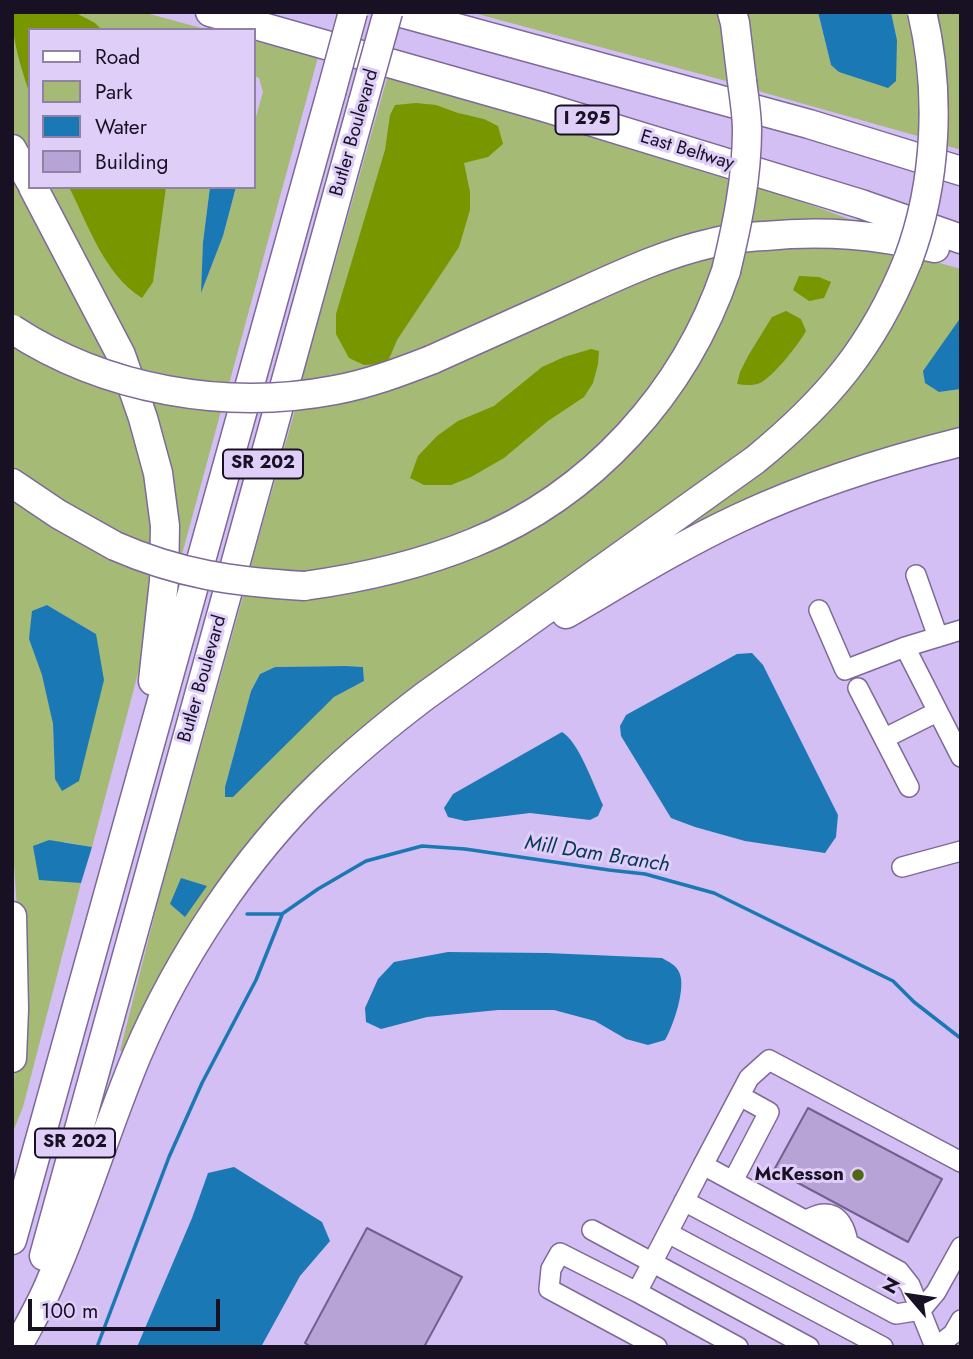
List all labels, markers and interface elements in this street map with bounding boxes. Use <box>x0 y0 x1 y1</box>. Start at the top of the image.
legend <box>28 28 256 189</box>
text: Road <box>95 42 140 72</box>
street label: Butler Boulevard <box>326 67 384 199</box>
text: Park <box>95 77 132 107</box>
road number: I 295 <box>556 106 618 134</box>
text: Water <box>95 112 147 142</box>
street label: East Beltway <box>637 126 737 176</box>
text: Building <box>95 147 168 177</box>
road number: SR 202 <box>223 450 303 478</box>
street label: Butler Boulevard <box>174 613 232 745</box>
water label: Mill Dam Branch <box>523 831 671 879</box>
road number: SR 202 <box>35 1128 115 1158</box>
place label: McKesson <box>755 1164 844 1186</box>
marker: McKesson <box>850 1167 866 1183</box>
north arrow <box>875 1261 945 1331</box>
text: N <box>876 1272 907 1299</box>
scale bar <box>32 1286 224 1330</box>
text: 100 m <box>41 1296 98 1326</box>

